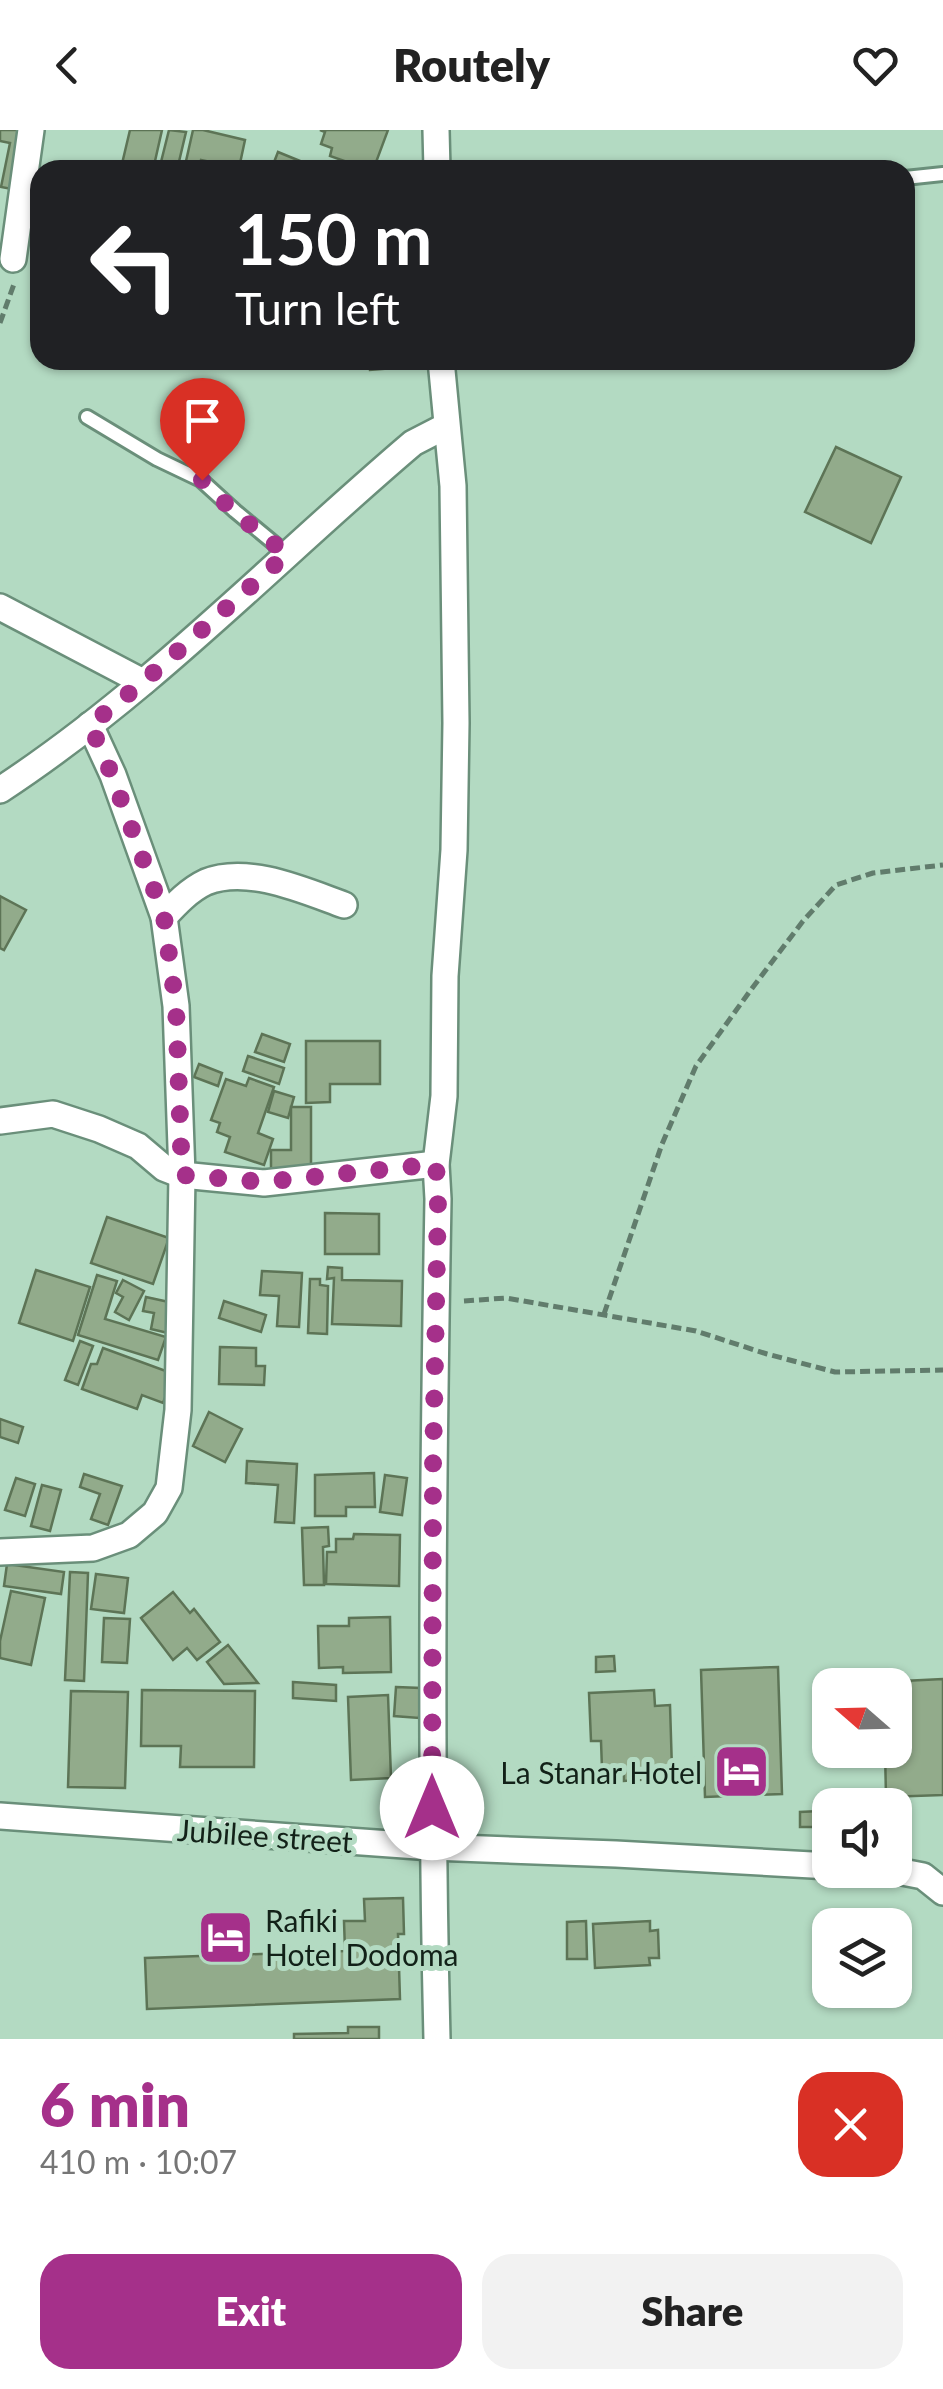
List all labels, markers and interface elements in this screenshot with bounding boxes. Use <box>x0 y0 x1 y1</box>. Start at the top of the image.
icon: back <box>40 38 95 93</box>
text: Routely <box>393 38 550 92</box>
icon: heart <box>848 38 903 93</box>
text: 150 m <box>235 196 432 280</box>
icon: left <box>70 200 200 330</box>
text: Turn left <box>235 281 400 335</box>
pin <box>160 378 245 481</box>
icon: arrive <box>175 393 230 448</box>
north arrow <box>812 1668 912 1768</box>
map controls <box>812 1668 912 2008</box>
hotel icon: La Stanar Hotel <box>711 1742 771 1802</box>
place label: La Stanar Hotel <box>500 1754 702 1790</box>
position arrow <box>380 1756 484 1860</box>
button: sound <box>812 1788 912 1888</box>
street label: Jubilee street <box>176 1811 354 1859</box>
place label: Rafiki Hotel Dodoma <box>265 1902 458 1972</box>
hotel icon: Rafiki Hotel Dodoma <box>196 1907 256 1967</box>
button: layers <box>812 1908 912 2008</box>
text: 6 min <box>40 2068 190 2140</box>
button: close <box>798 2072 903 2177</box>
text: 410 m · 10:07 <box>40 2142 237 2181</box>
button: Exit <box>40 2254 462 2369</box>
button: Share <box>482 2254 903 2369</box>

